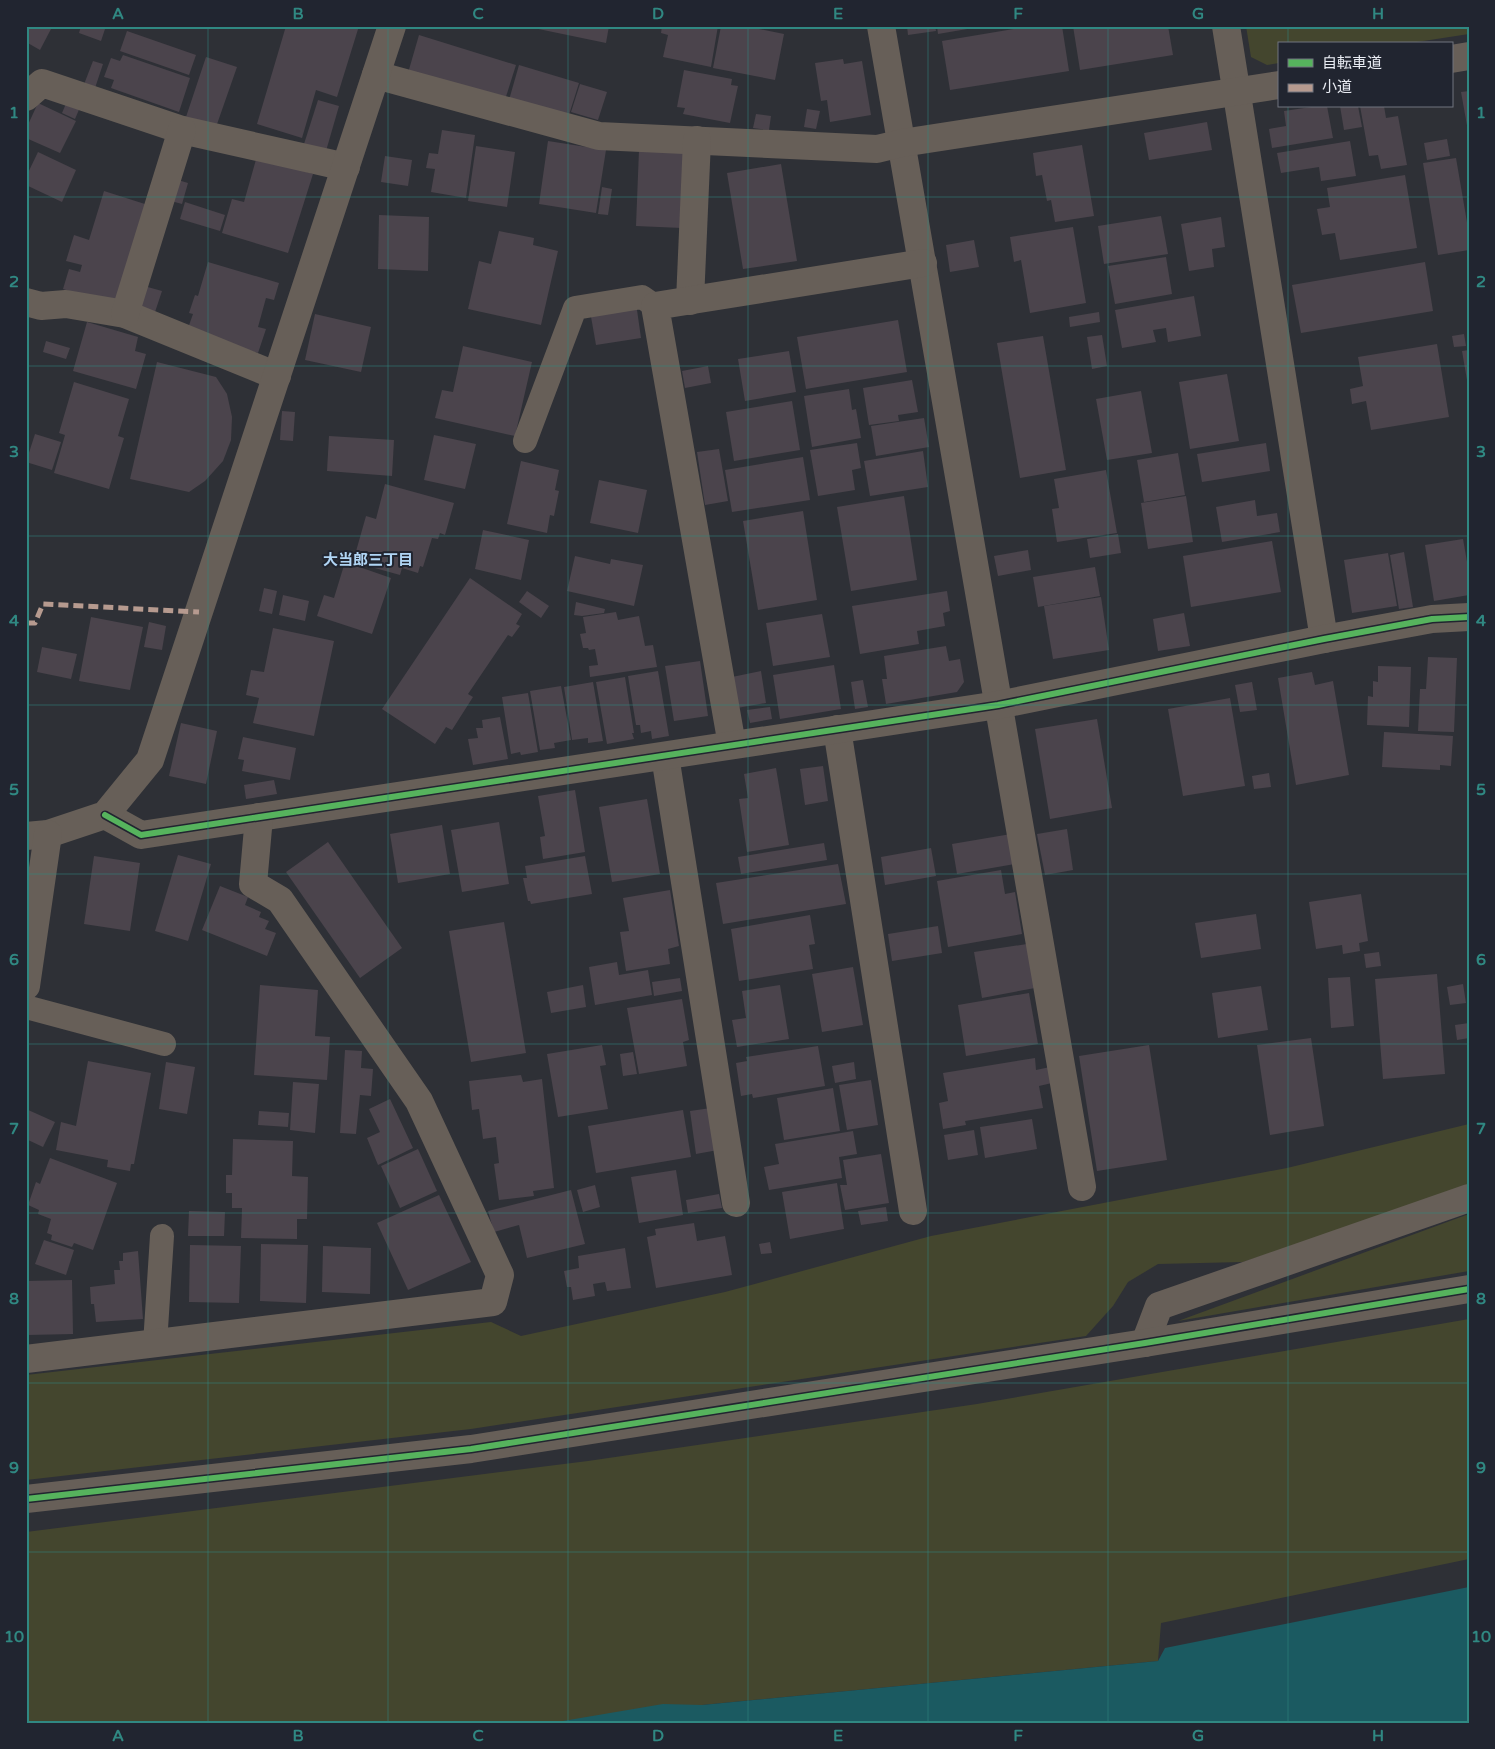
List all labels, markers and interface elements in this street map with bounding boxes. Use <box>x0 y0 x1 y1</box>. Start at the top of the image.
text: A <box>112 4 124 24</box>
text: B <box>292 4 304 24</box>
text: C <box>472 4 484 24</box>
text: D <box>652 4 664 24</box>
text: E <box>833 4 843 24</box>
text: F <box>1013 4 1023 24</box>
text: G <box>1192 4 1204 24</box>
text: H <box>1372 4 1384 24</box>
legend <box>1278 42 1452 108</box>
text: 自転車道 <box>1322 54 1382 72</box>
text: 小道 <box>1322 78 1352 96</box>
text: 1 <box>9 103 19 123</box>
text: 1 <box>1476 103 1486 123</box>
text: 2 <box>9 272 19 292</box>
text: 2 <box>1476 272 1486 292</box>
text: 3 <box>9 442 19 462</box>
text: 3 <box>1476 442 1486 462</box>
district label: 大当郎三丁目 <box>323 551 413 569</box>
text: 4 <box>9 611 19 631</box>
text: 4 <box>1476 611 1486 631</box>
text: 5 <box>9 780 19 800</box>
text: 5 <box>1476 780 1486 800</box>
text: 6 <box>9 950 19 970</box>
text: 6 <box>1476 950 1486 970</box>
text: 7 <box>9 1119 19 1139</box>
text: 7 <box>1476 1119 1486 1139</box>
text: 8 <box>9 1289 19 1309</box>
text: 8 <box>1476 1289 1486 1309</box>
text: 9 <box>9 1458 19 1478</box>
text: 9 <box>1476 1458 1486 1478</box>
text: 10 <box>4 1627 24 1647</box>
text: 10 <box>1471 1627 1491 1647</box>
text: A <box>112 1726 124 1746</box>
text: B <box>292 1726 304 1746</box>
text: C <box>472 1726 484 1746</box>
text: D <box>652 1726 664 1746</box>
text: E <box>833 1726 843 1746</box>
text: F <box>1013 1726 1023 1746</box>
text: G <box>1192 1726 1204 1746</box>
text: H <box>1372 1726 1384 1746</box>

